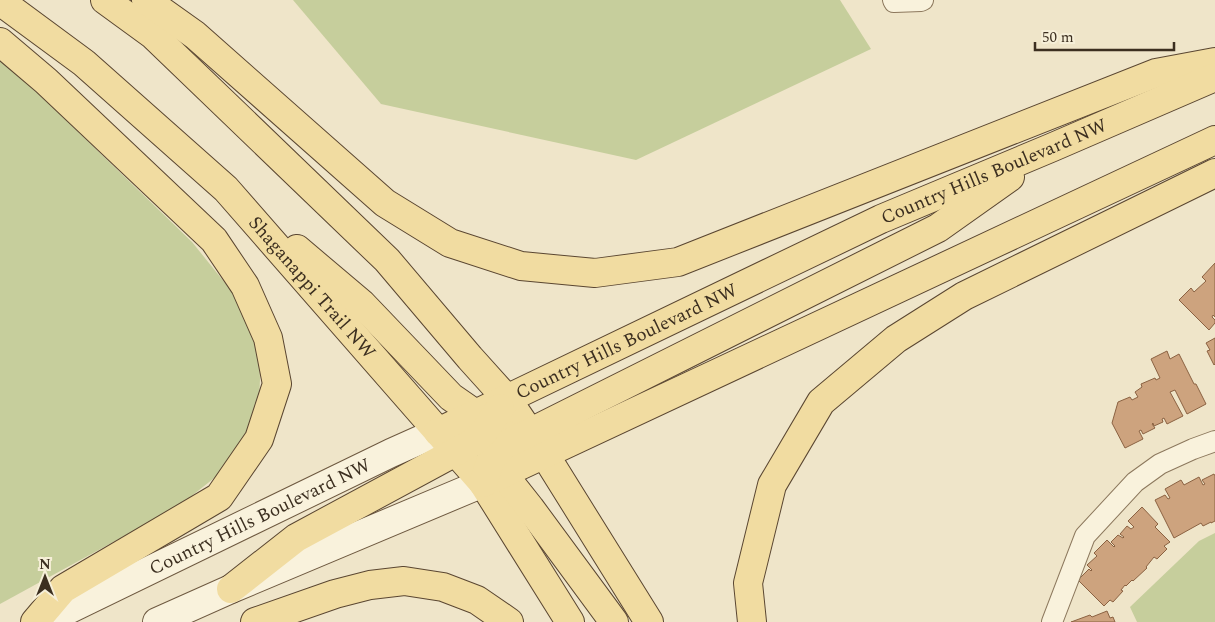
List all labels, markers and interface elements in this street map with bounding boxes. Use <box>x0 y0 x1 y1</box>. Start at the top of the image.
scale bar <box>1035 20 1174 52</box>
text: 50 m <box>1042 26 1074 49</box>
street label: Country Hills Boulevard NW <box>876 111 1112 232</box>
street label: Shaganappi Trail NW <box>241 210 383 366</box>
street label: Country Hills Boulevard NW <box>511 276 743 407</box>
street label: Country Hills Boulevard NW <box>144 450 376 583</box>
north arrow <box>20 552 70 602</box>
text: N <box>39 554 51 575</box>

